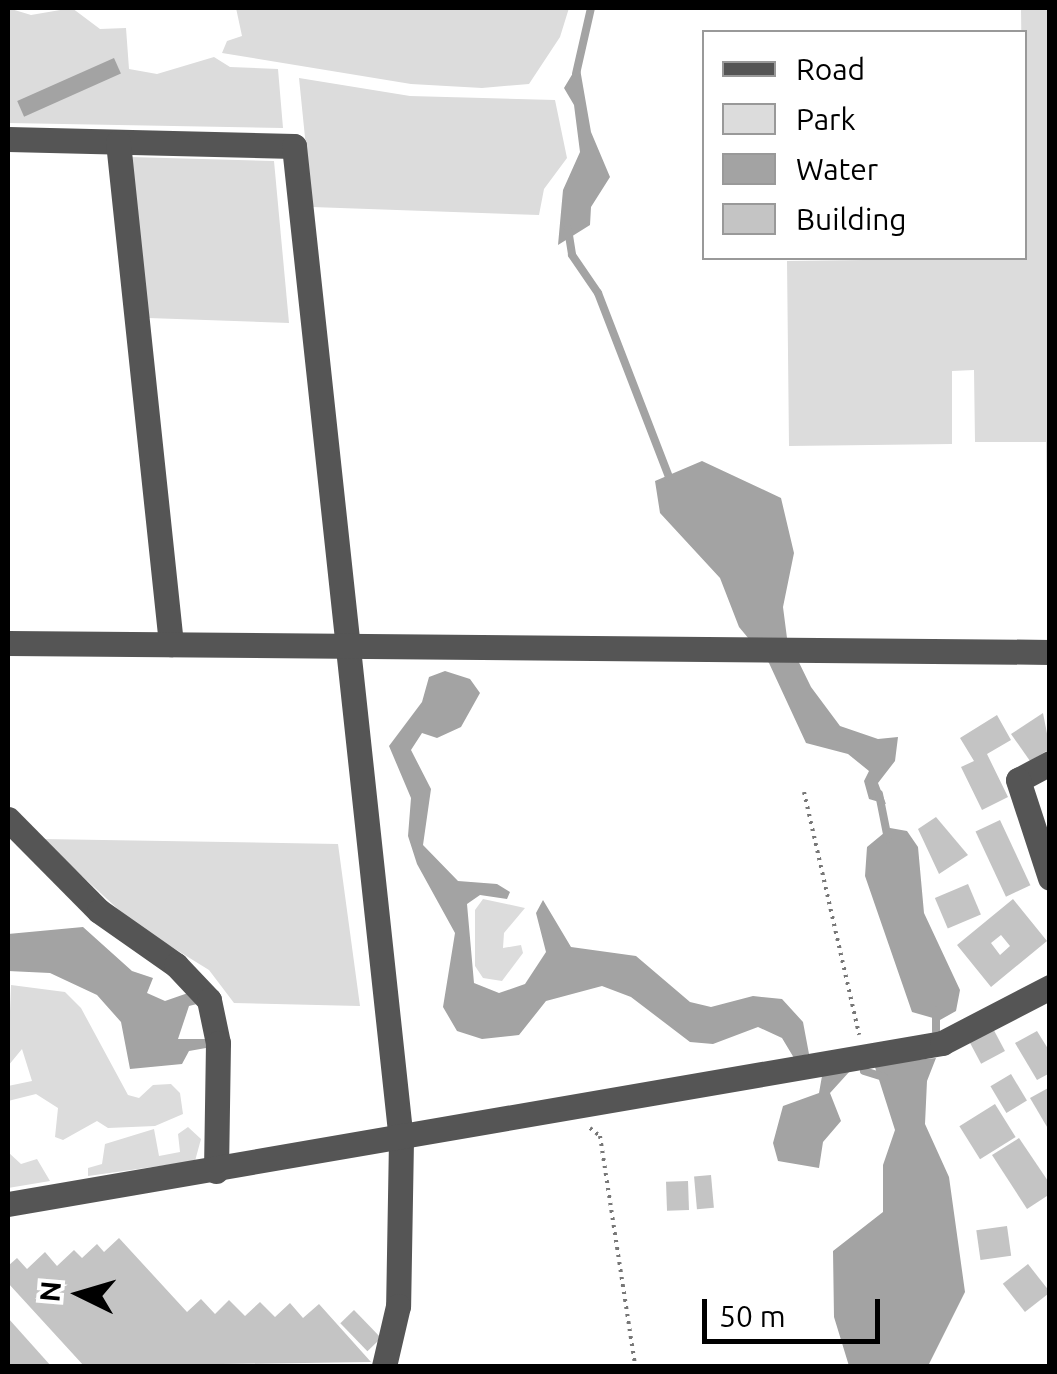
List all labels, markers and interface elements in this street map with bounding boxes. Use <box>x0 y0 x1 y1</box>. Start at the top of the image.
legend <box>702 30 1027 260</box>
text: Road <box>796 52 865 86</box>
text: Park <box>796 102 856 136</box>
text: Water <box>796 152 878 186</box>
text: Building <box>796 202 907 236</box>
north arrow <box>30 1244 130 1344</box>
scale bar <box>707 1279 884 1341</box>
text: N <box>33 1280 66 1303</box>
text: 50 m <box>719 1299 786 1333</box>

